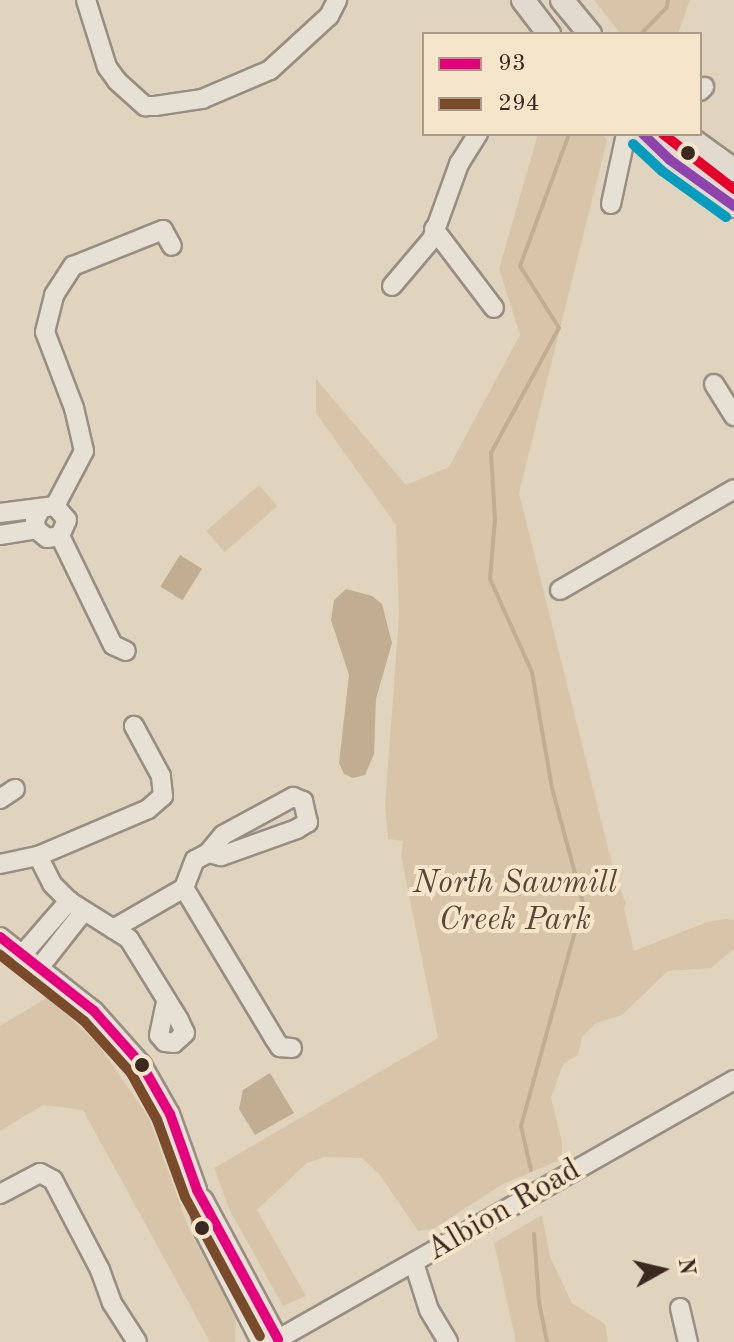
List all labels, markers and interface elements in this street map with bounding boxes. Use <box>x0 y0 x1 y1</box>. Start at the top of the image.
legend <box>422 32 702 136</box>
text: 93 <box>498 52 526 76</box>
text: 294 <box>498 92 540 116</box>
unlabelled marker <box>680 145 696 161</box>
park label: North Sawmill Creek Park <box>413 866 617 941</box>
unlabelled marker <box>134 1057 150 1073</box>
street label: Albion Road <box>420 1151 588 1271</box>
unlabelled marker <box>194 1220 210 1236</box>
north arrow <box>622 1230 702 1310</box>
text: N <box>674 1257 698 1277</box>

